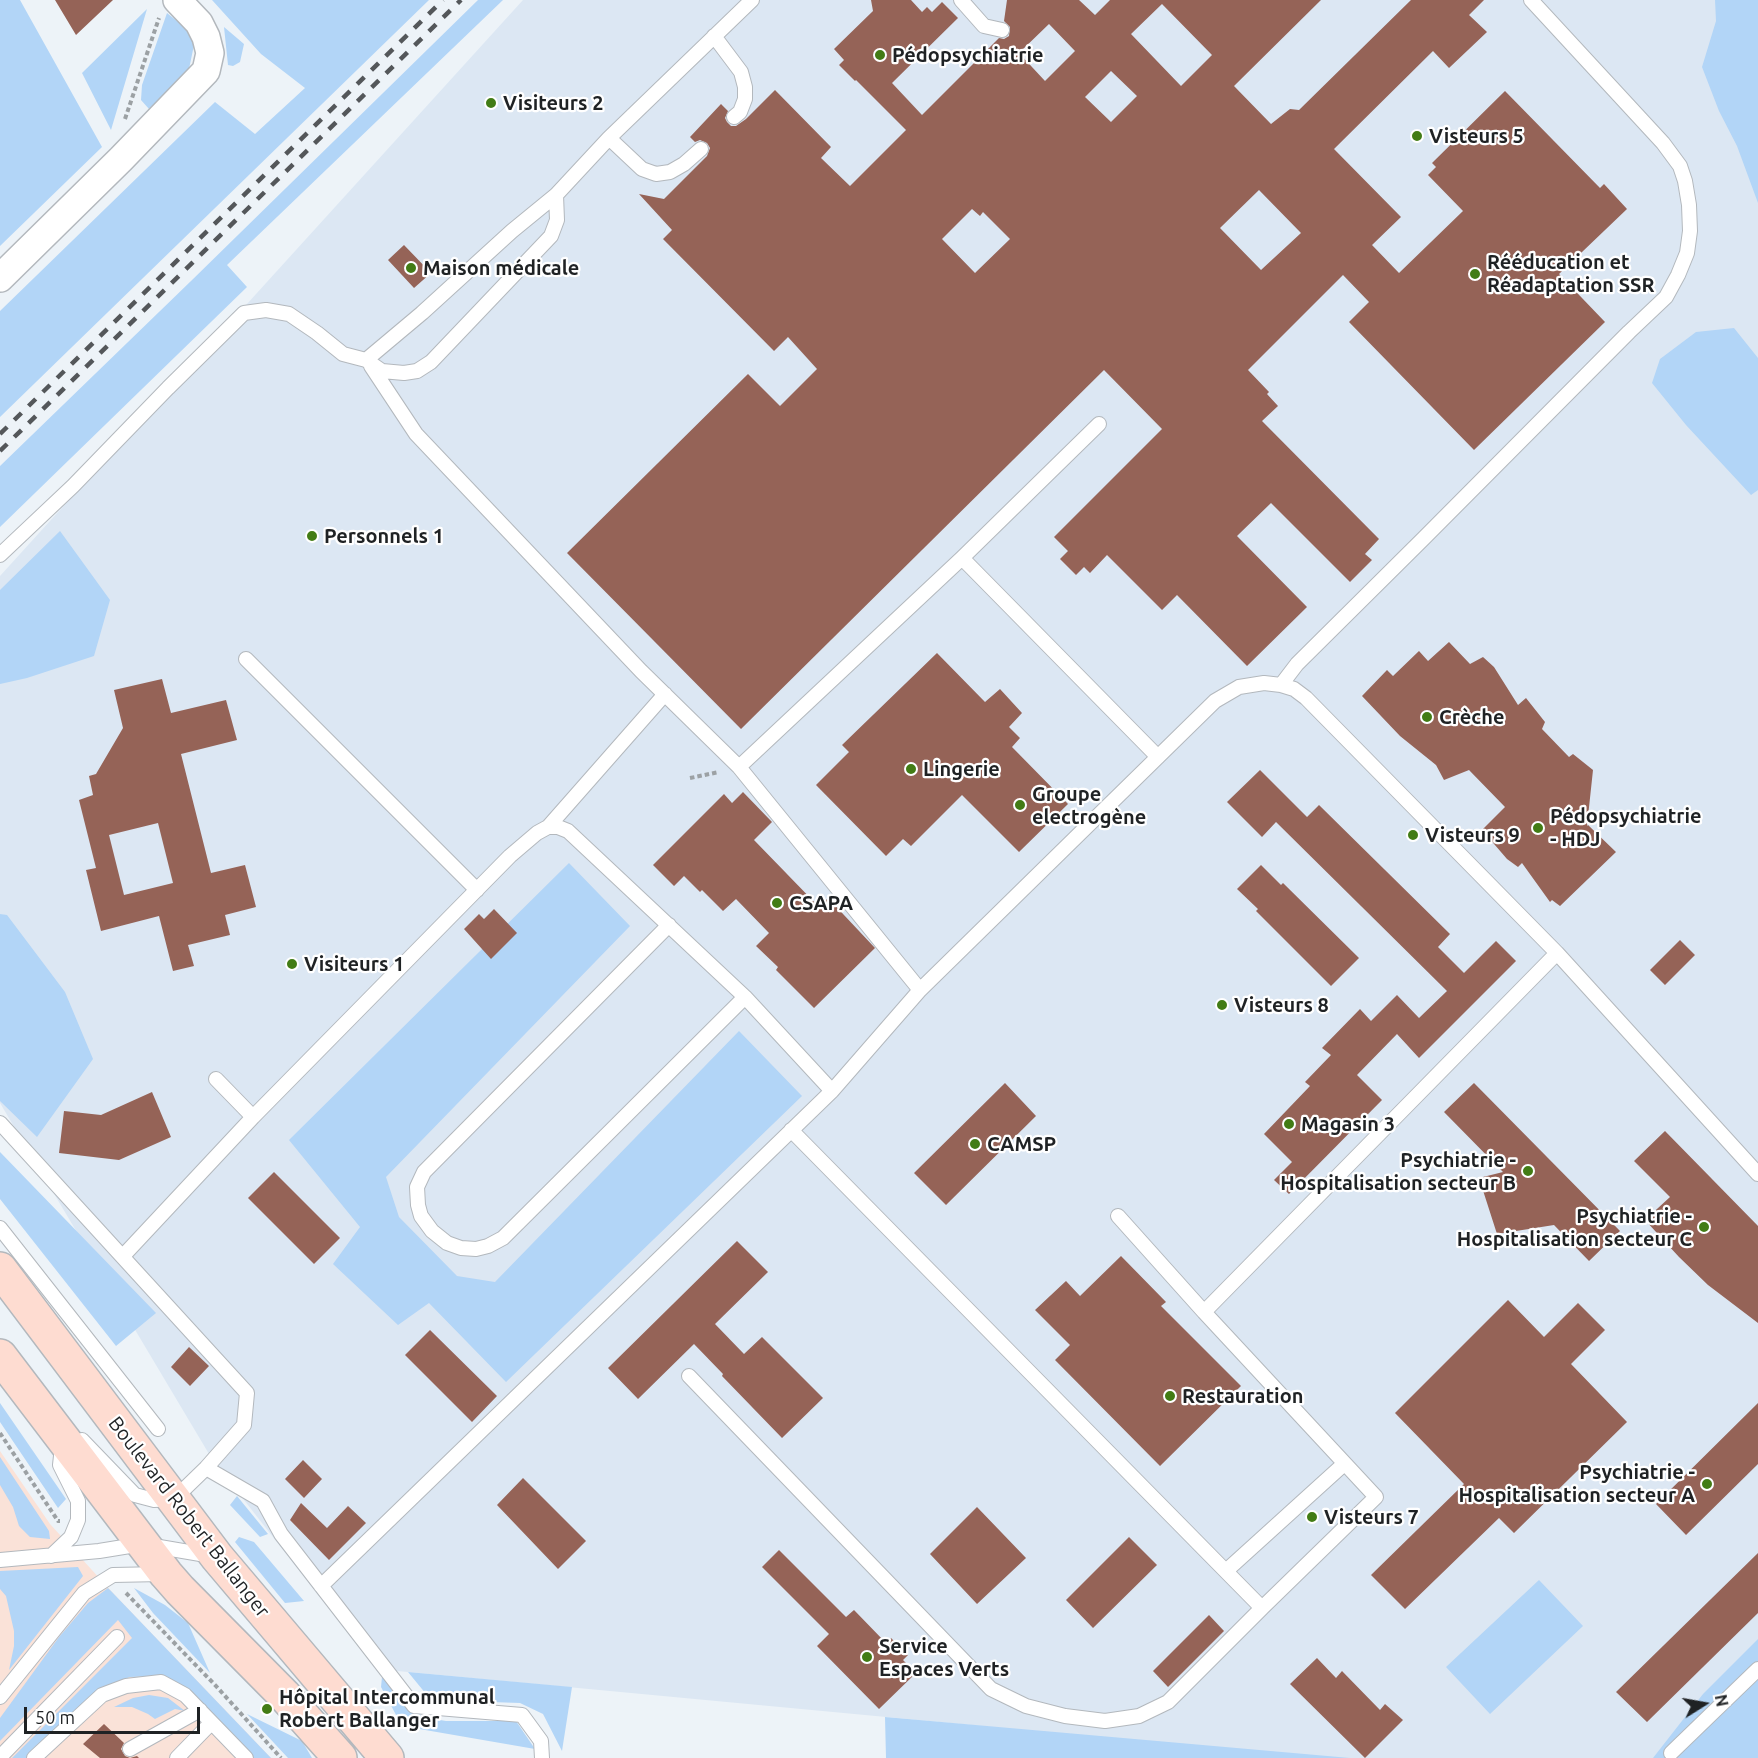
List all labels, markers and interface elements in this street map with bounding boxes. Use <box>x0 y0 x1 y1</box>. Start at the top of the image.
place label: Pédopsychiatrie <box>892 43 1044 67</box>
marker: Pédopsychiatrie <box>873 48 887 62</box>
place label: Visiteurs 2 <box>503 91 603 115</box>
marker: Visiteurs 2 <box>484 96 498 110</box>
place label: Visteurs 5 <box>1429 124 1524 148</box>
marker: Visteurs 5 <box>1410 129 1424 143</box>
place label: Rééducation et Réadaptation SSR <box>1487 250 1655 297</box>
place label: Maison médicale <box>423 256 579 280</box>
marker: Maison médicale <box>404 261 418 275</box>
marker: Rééducation et Réadaptation SSR <box>1468 267 1482 281</box>
place label: Personnels 1 <box>324 524 444 548</box>
marker: Personnels 1 <box>305 529 319 543</box>
place label: Crèche <box>1439 705 1504 729</box>
marker: Crèche <box>1420 710 1434 724</box>
place label: Lingerie <box>923 757 1000 781</box>
marker: Lingerie <box>904 762 918 776</box>
place label: Groupe electrogène <box>1032 782 1146 829</box>
marker: Groupe electrogène <box>1013 798 1027 812</box>
place label: Pédopsychiatrie - HDJ <box>1550 804 1702 851</box>
marker: Pédopsychiatrie - HDJ <box>1531 821 1545 835</box>
place label: Visteurs 9 <box>1425 823 1520 847</box>
marker: Visteurs 9 <box>1406 828 1420 842</box>
place label: CSAPA <box>789 891 853 915</box>
marker: CSAPA <box>770 896 784 910</box>
place label: Visiteurs 1 <box>304 952 404 976</box>
marker: Visiteurs 1 <box>285 957 299 971</box>
place label: Visteurs 8 <box>1234 993 1329 1017</box>
marker: Visteurs 8 <box>1215 998 1229 1012</box>
place label: Magasin 3 <box>1301 1112 1395 1136</box>
marker: Magasin 3 <box>1282 1117 1296 1131</box>
place label: CAMSP <box>987 1132 1056 1156</box>
marker: CAMSP <box>968 1137 982 1151</box>
place label: Psychiatrie - Hospitalisation secteur B <box>1280 1148 1516 1195</box>
marker: Psychiatrie - Hospitalisation secteur B <box>1521 1164 1535 1178</box>
place label: Psychiatrie - Hospitalisation secteur C <box>1457 1204 1692 1251</box>
marker: Psychiatrie - Hospitalisation secteur C <box>1697 1220 1711 1234</box>
place label: Restauration <box>1182 1384 1303 1408</box>
marker: Restauration <box>1163 1389 1177 1403</box>
street label: Boulevard Robert Ballanger <box>103 1412 275 1622</box>
place label: Psychiatrie - Hospitalisation secteur A <box>1458 1460 1695 1507</box>
marker: Psychiatrie - Hospitalisation secteur A <box>1700 1477 1714 1491</box>
place label: Visteurs 7 <box>1324 1505 1419 1529</box>
marker: Visteurs 7 <box>1305 1510 1319 1524</box>
place label: Service Espaces Verts <box>879 1634 1009 1681</box>
marker: Service Espaces Verts <box>860 1650 874 1664</box>
north arrow <box>1674 1674 1734 1734</box>
place label: Hôpital Intercommunal Robert Ballanger <box>279 1685 495 1732</box>
text: N <box>1712 1693 1732 1708</box>
scale bar <box>27 1695 202 1733</box>
marker: Hôpital Intercommunal Robert Ballanger <box>260 1702 274 1716</box>
text: 50 m <box>35 1707 75 1727</box>

